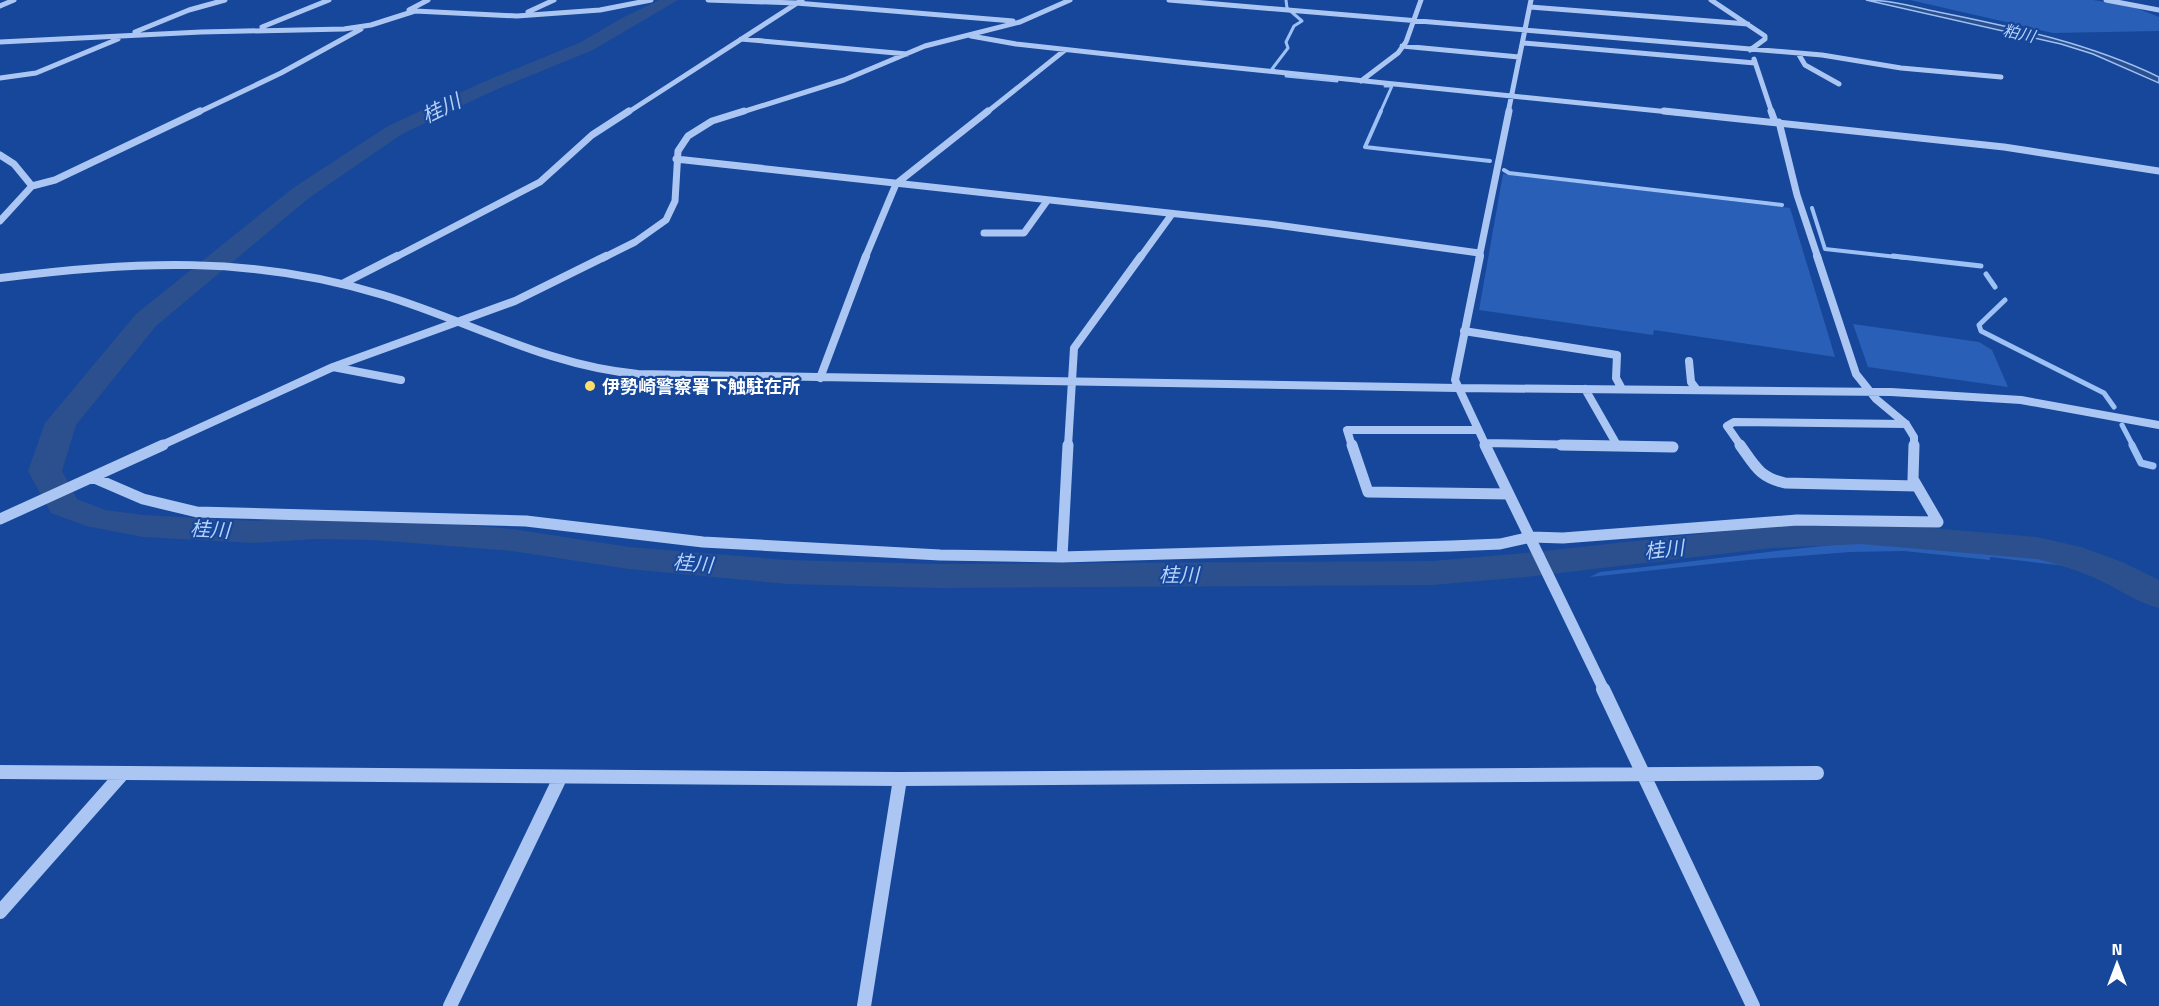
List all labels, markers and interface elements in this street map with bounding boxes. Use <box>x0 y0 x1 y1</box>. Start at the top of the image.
water label: 粕川 <box>2001 18 2039 49</box>
water label: 桂川 <box>416 84 468 131</box>
place label: 伊勢崎警察署下触駐在所 <box>602 373 800 400</box>
marker: 伊勢崎警察署下触駐在所 <box>583 379 597 393</box>
water label: 桂川 <box>189 512 233 546</box>
water label: 桂川 <box>1642 531 1687 567</box>
water label: 桂川 <box>672 546 716 580</box>
water label: 桂川 <box>1159 559 1201 590</box>
north arrow <box>2087 934 2147 994</box>
text: N <box>2111 937 2123 961</box>

